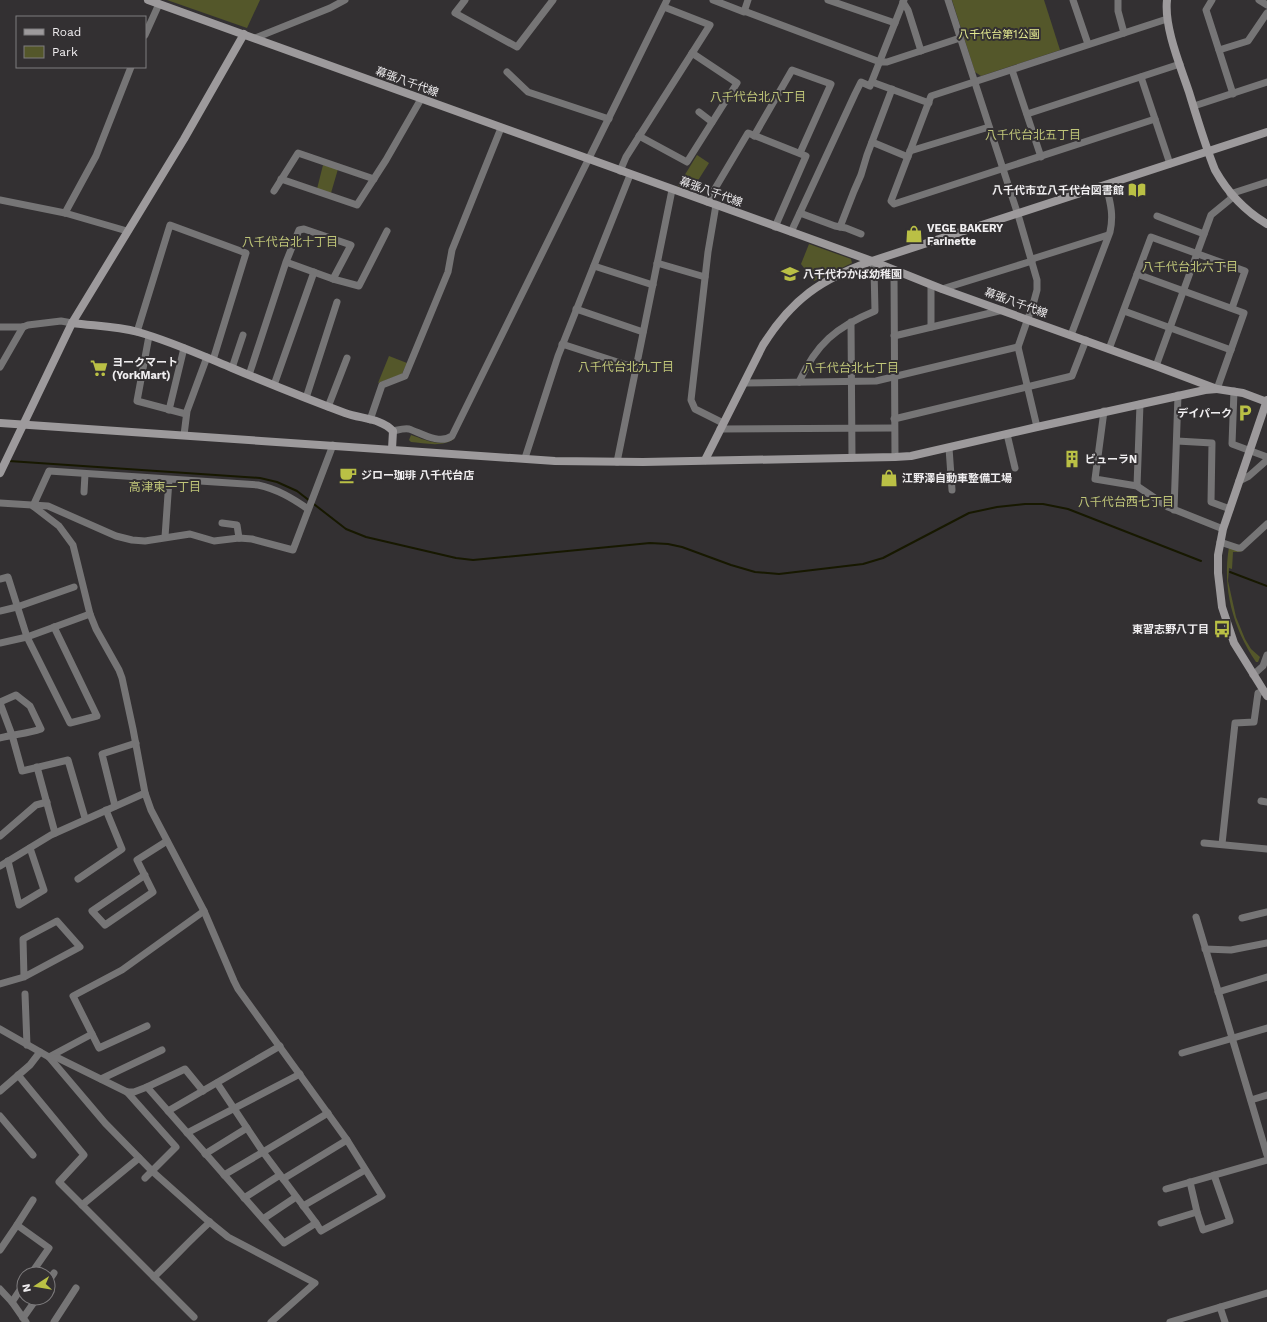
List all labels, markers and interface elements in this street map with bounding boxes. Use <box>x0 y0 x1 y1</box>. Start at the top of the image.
legend <box>16 16 146 68</box>
text: Road <box>52 25 81 39</box>
park label: 八千代台第1公園 <box>958 28 1040 41</box>
text: Park <box>52 45 78 59</box>
street label: 幕張八千代線 <box>374 65 440 99</box>
district label: 八千代台北八丁目 <box>710 90 806 104</box>
district label: 八千代台北五丁目 <box>985 128 1081 142</box>
street label: 幕張八千代線 <box>678 175 744 209</box>
library icon: 八千代市立八千代台図書館 <box>1127 180 1147 200</box>
place label: 八千代市立八千代台図書館 <box>992 184 1124 197</box>
place label: VEGE BAKERY Farinette <box>927 222 1004 248</box>
shop icon: VEGE BAKERY Farinette <box>904 224 924 244</box>
district label: 八千代台北十丁目 <box>242 235 338 249</box>
district label: 八千代台北六丁目 <box>1142 260 1238 274</box>
school or university icon: 八千代わかば幼稚園 <box>780 264 800 284</box>
place label: 八千代わかば幼稚園 <box>803 268 902 281</box>
street label: 幕張八千代線 <box>983 286 1049 320</box>
place label: ヨークマート (YorkMart) <box>112 356 178 382</box>
supermarket icon: ヨークマート (YorkMart) <box>89 358 109 378</box>
district label: 八千代台北九丁目 <box>578 360 674 374</box>
district label: 八千代台北七丁目 <box>803 361 899 375</box>
parking icon: デイパーク <box>1235 403 1255 423</box>
place label: デイパーク <box>1177 407 1232 420</box>
building icon: ビューラN <box>1062 449 1082 469</box>
place label: ビューラN <box>1085 453 1137 466</box>
cafe icon: ジロー珈琲 八千代台店 <box>338 465 358 485</box>
shop icon: 江野澤自動車整備工場 <box>879 468 899 488</box>
place label: ジロー珈琲 八千代台店 <box>361 469 474 482</box>
place label: 江野澤自動車整備工場 <box>902 472 1012 485</box>
district label: 高津東一丁目 <box>129 480 201 494</box>
district label: 八千代台西七丁目 <box>1078 495 1174 509</box>
bus stop icon: 東習志野八丁目 <box>1212 619 1232 639</box>
place label: 東習志野八丁目 <box>1132 623 1209 636</box>
north arrow <box>16 1266 56 1306</box>
text: N <box>20 1283 34 1293</box>

